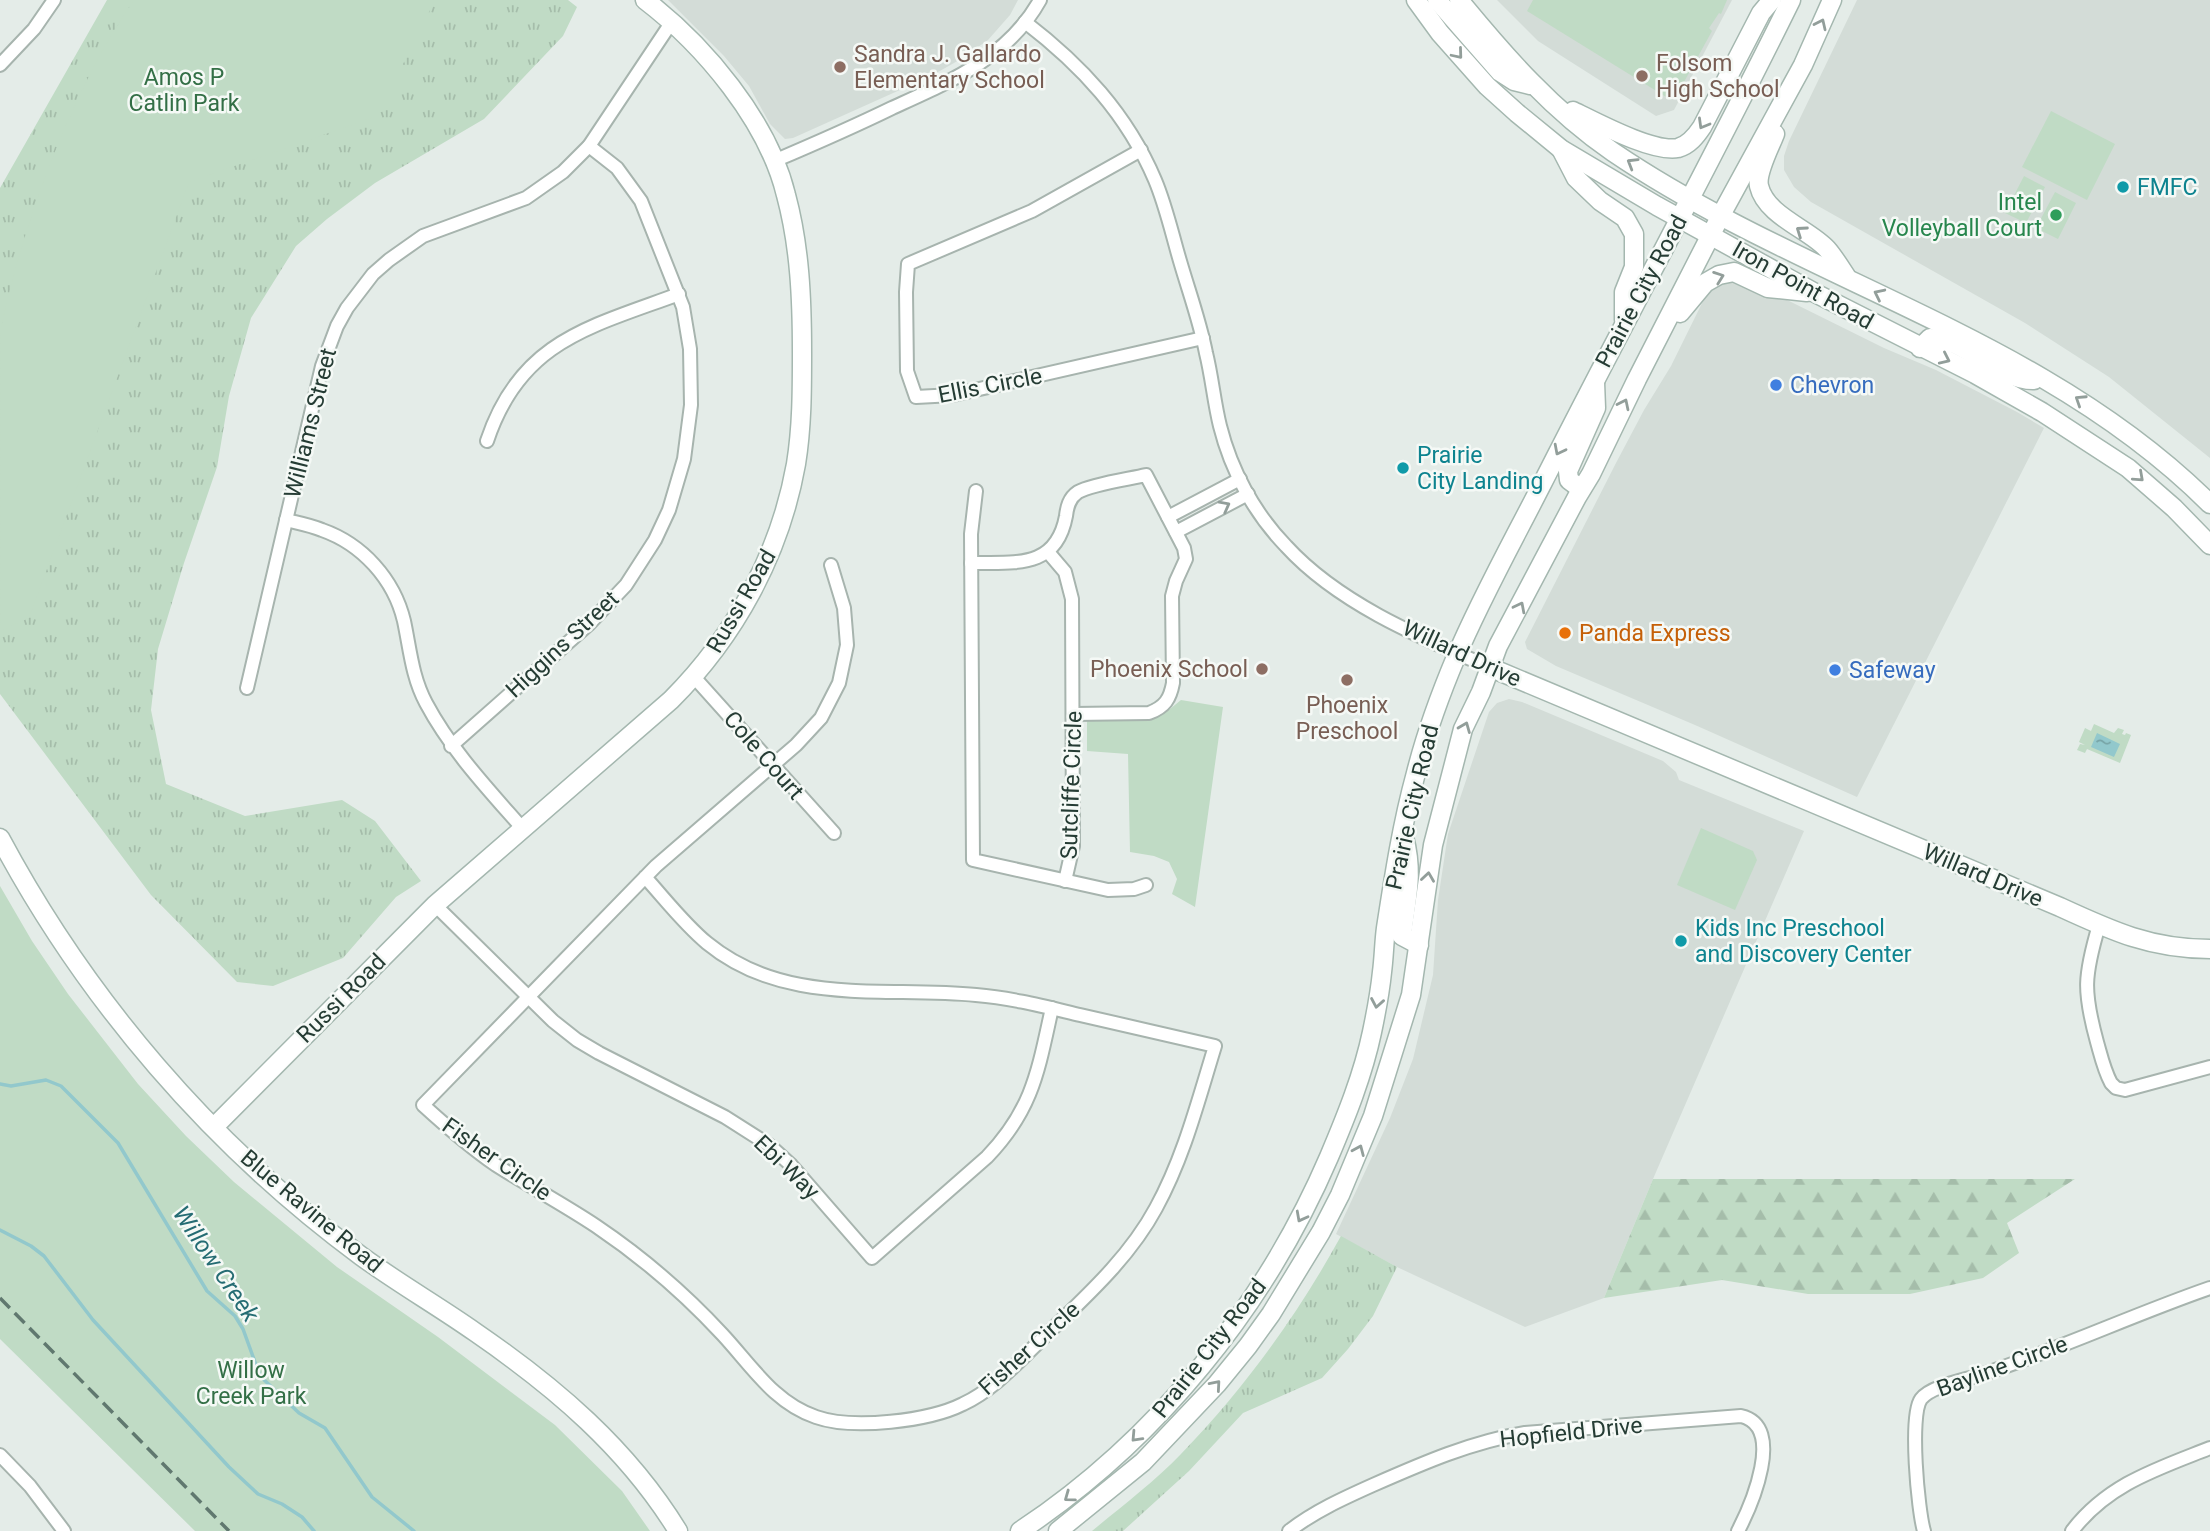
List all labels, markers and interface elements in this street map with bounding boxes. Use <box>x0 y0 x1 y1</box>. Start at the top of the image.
one-way arrow <box>1813 19 1827 32</box>
place label: Sandra J. Gallardo Elementary School <box>854 41 1045 94</box>
one-way arrow <box>1450 46 1462 59</box>
place label: Folsom High School <box>1656 50 1779 103</box>
marker: Sandra J. Gallardo Elementary School <box>832 59 848 75</box>
park label: Amos P Catlin Park <box>129 64 240 117</box>
marker: Folsom High School <box>1634 68 1650 84</box>
one-way arrow <box>1698 116 1711 129</box>
one-way arrow <box>1626 158 1639 171</box>
place label: FMFC <box>2137 174 2197 201</box>
marker: FMFC <box>2115 179 2131 195</box>
place label: Intel Volleyball Court <box>1882 189 2042 242</box>
marker: Intel Volleyball Court <box>2048 207 2064 223</box>
street label: Prairie City Road <box>1590 210 1693 372</box>
one-way arrow <box>1796 227 1809 239</box>
street label: Iron Point Road <box>1727 236 1878 335</box>
one-way arrow <box>1712 271 1724 285</box>
one-way arrow <box>1874 288 1886 302</box>
street label: Williams Street <box>279 345 342 501</box>
one-way arrow <box>1938 351 1950 365</box>
street label: Ellis Circle <box>936 362 1044 409</box>
place label: Chevron <box>1790 372 1874 399</box>
marker: Chevron <box>1768 377 1784 393</box>
one-way arrow <box>2075 396 2088 409</box>
one-way arrow <box>1616 399 1630 411</box>
place label: Prairie City Landing <box>1417 442 1543 495</box>
one-way arrow <box>1554 443 1568 455</box>
marker: Prairie City Landing <box>1395 460 1411 476</box>
one-way arrow <box>2131 469 2144 481</box>
one-way arrow <box>1218 501 1230 515</box>
street label: Russi Road <box>701 545 782 658</box>
street label: Higgins Street <box>500 585 624 703</box>
one-way arrow <box>1512 601 1526 614</box>
street label: Willard Drive <box>1398 614 1525 693</box>
place label: Panda Express <box>1579 620 1731 647</box>
marker: Panda Express <box>1557 625 1573 641</box>
place label: Phoenix School <box>1090 656 1248 683</box>
place label: Safeway <box>1849 657 1936 684</box>
marker: Phoenix School <box>1254 661 1270 677</box>
marker: Safeway <box>1827 662 1843 678</box>
marker: Phoenix Preschool <box>1339 672 1355 688</box>
place label: Phoenix Preschool <box>1296 692 1398 745</box>
street label: Cole Court <box>718 706 809 805</box>
street label: Sutcliffe Circle <box>1055 710 1088 860</box>
street label: Prairie City Road <box>1380 722 1445 892</box>
one-way arrow <box>1457 722 1471 734</box>
street label: Willard Drive <box>1919 838 2047 913</box>
one-way arrow <box>1421 872 1436 883</box>
place label: Kids Inc Preschool and Discovery Center <box>1695 915 1912 968</box>
marker: Kids Inc Preschool and Discovery Center <box>1673 933 1689 949</box>
street label: Russi Road <box>291 948 391 1048</box>
one-way arrow <box>1370 997 1385 1009</box>
street label: Fisher Circle <box>437 1112 556 1207</box>
street label: Ebi Way <box>748 1130 825 1205</box>
street label: Blue Ravine Road <box>235 1144 388 1279</box>
one-way arrow <box>1350 1145 1364 1157</box>
water label: Willow Creek <box>167 1201 266 1328</box>
one-way arrow <box>1296 1209 1309 1222</box>
street label: Prairie City Road <box>1147 1274 1272 1423</box>
street label: Fisher Circle <box>973 1296 1085 1401</box>
street label: Bayline Circle <box>1933 1330 2071 1403</box>
park label: Willow Creek Park <box>196 1357 307 1410</box>
one-way arrow <box>1208 1381 1220 1394</box>
street label: Hopfield Drive <box>1498 1412 1644 1453</box>
one-way arrow <box>1132 1429 1144 1442</box>
one-way arrow <box>1064 1488 1077 1501</box>

